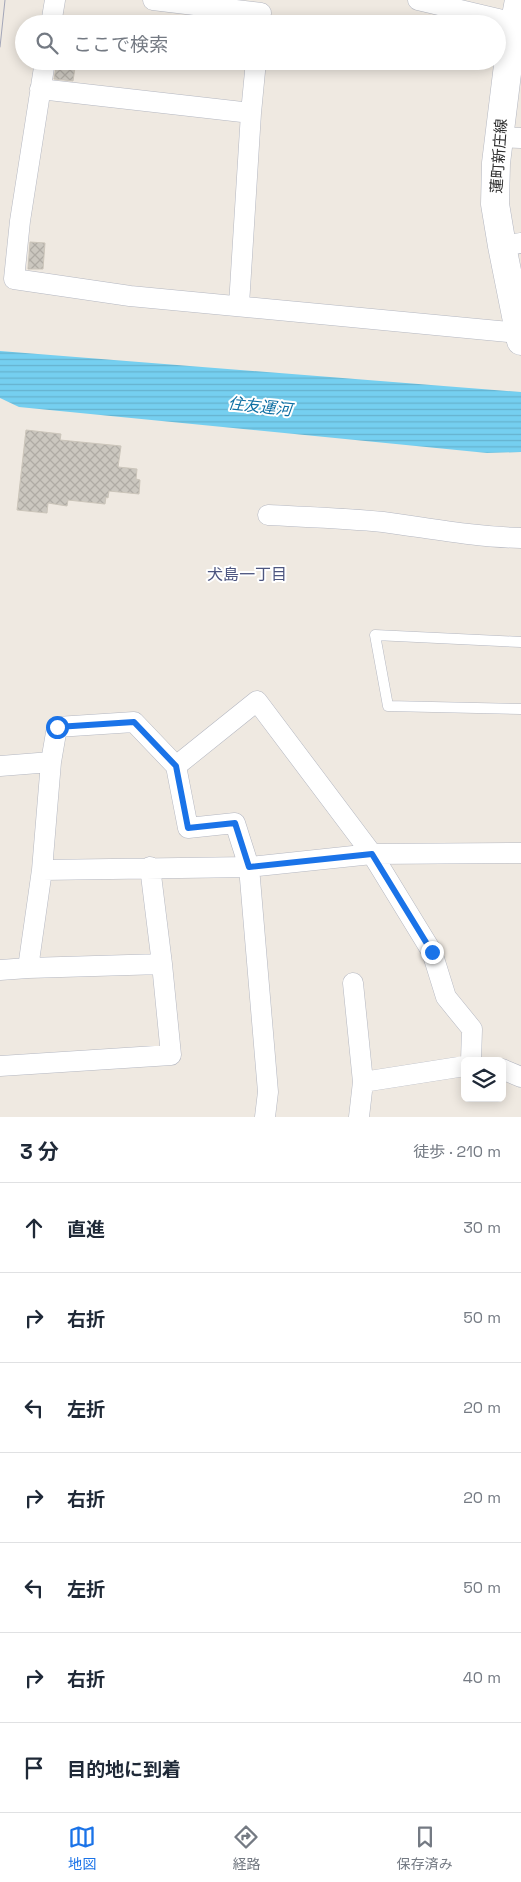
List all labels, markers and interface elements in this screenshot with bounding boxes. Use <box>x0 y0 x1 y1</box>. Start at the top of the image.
search box <box>15 15 506 70</box>
icon: search <box>33 29 61 57</box>
text: ここで検索 <box>73 32 168 57</box>
street label: 蓮町新庄線 <box>486 118 511 194</box>
water label: 住友運河 <box>227 393 296 421</box>
district label: 犬島一丁目 <box>207 564 287 585</box>
route start <box>46 716 69 739</box>
route end <box>421 941 444 964</box>
map controls <box>461 1057 506 1102</box>
button: layers <box>461 1057 506 1102</box>
text: 3 分 <box>20 1138 59 1165</box>
text: 徒歩 · 210 m <box>413 1141 501 1162</box>
icon: ahead <box>20 1214 48 1242</box>
text: 直進 <box>67 1217 105 1242</box>
text: 30 m <box>463 1217 501 1238</box>
icon: right <box>20 1304 48 1332</box>
text: 右折 <box>67 1307 105 1332</box>
text: 50 m <box>463 1307 501 1328</box>
icon: left <box>20 1394 48 1422</box>
text: 左折 <box>67 1397 105 1422</box>
text: 20 m <box>463 1397 501 1418</box>
icon: right <box>20 1484 48 1512</box>
text: 右折 <box>67 1487 105 1512</box>
text: 20 m <box>463 1487 501 1508</box>
icon: left <box>20 1574 48 1602</box>
text: 左折 <box>67 1577 105 1602</box>
text: 50 m <box>463 1577 501 1598</box>
icon: right <box>20 1664 48 1692</box>
text: 右折 <box>67 1667 105 1692</box>
text: 40 m <box>463 1667 501 1688</box>
icon: arrive <box>20 1754 48 1782</box>
text: 目的地に到着 <box>67 1757 181 1782</box>
tab: 地図 <box>68 1823 96 1873</box>
tab: 経路 <box>232 1823 260 1873</box>
tab: 保存済み <box>397 1823 453 1873</box>

